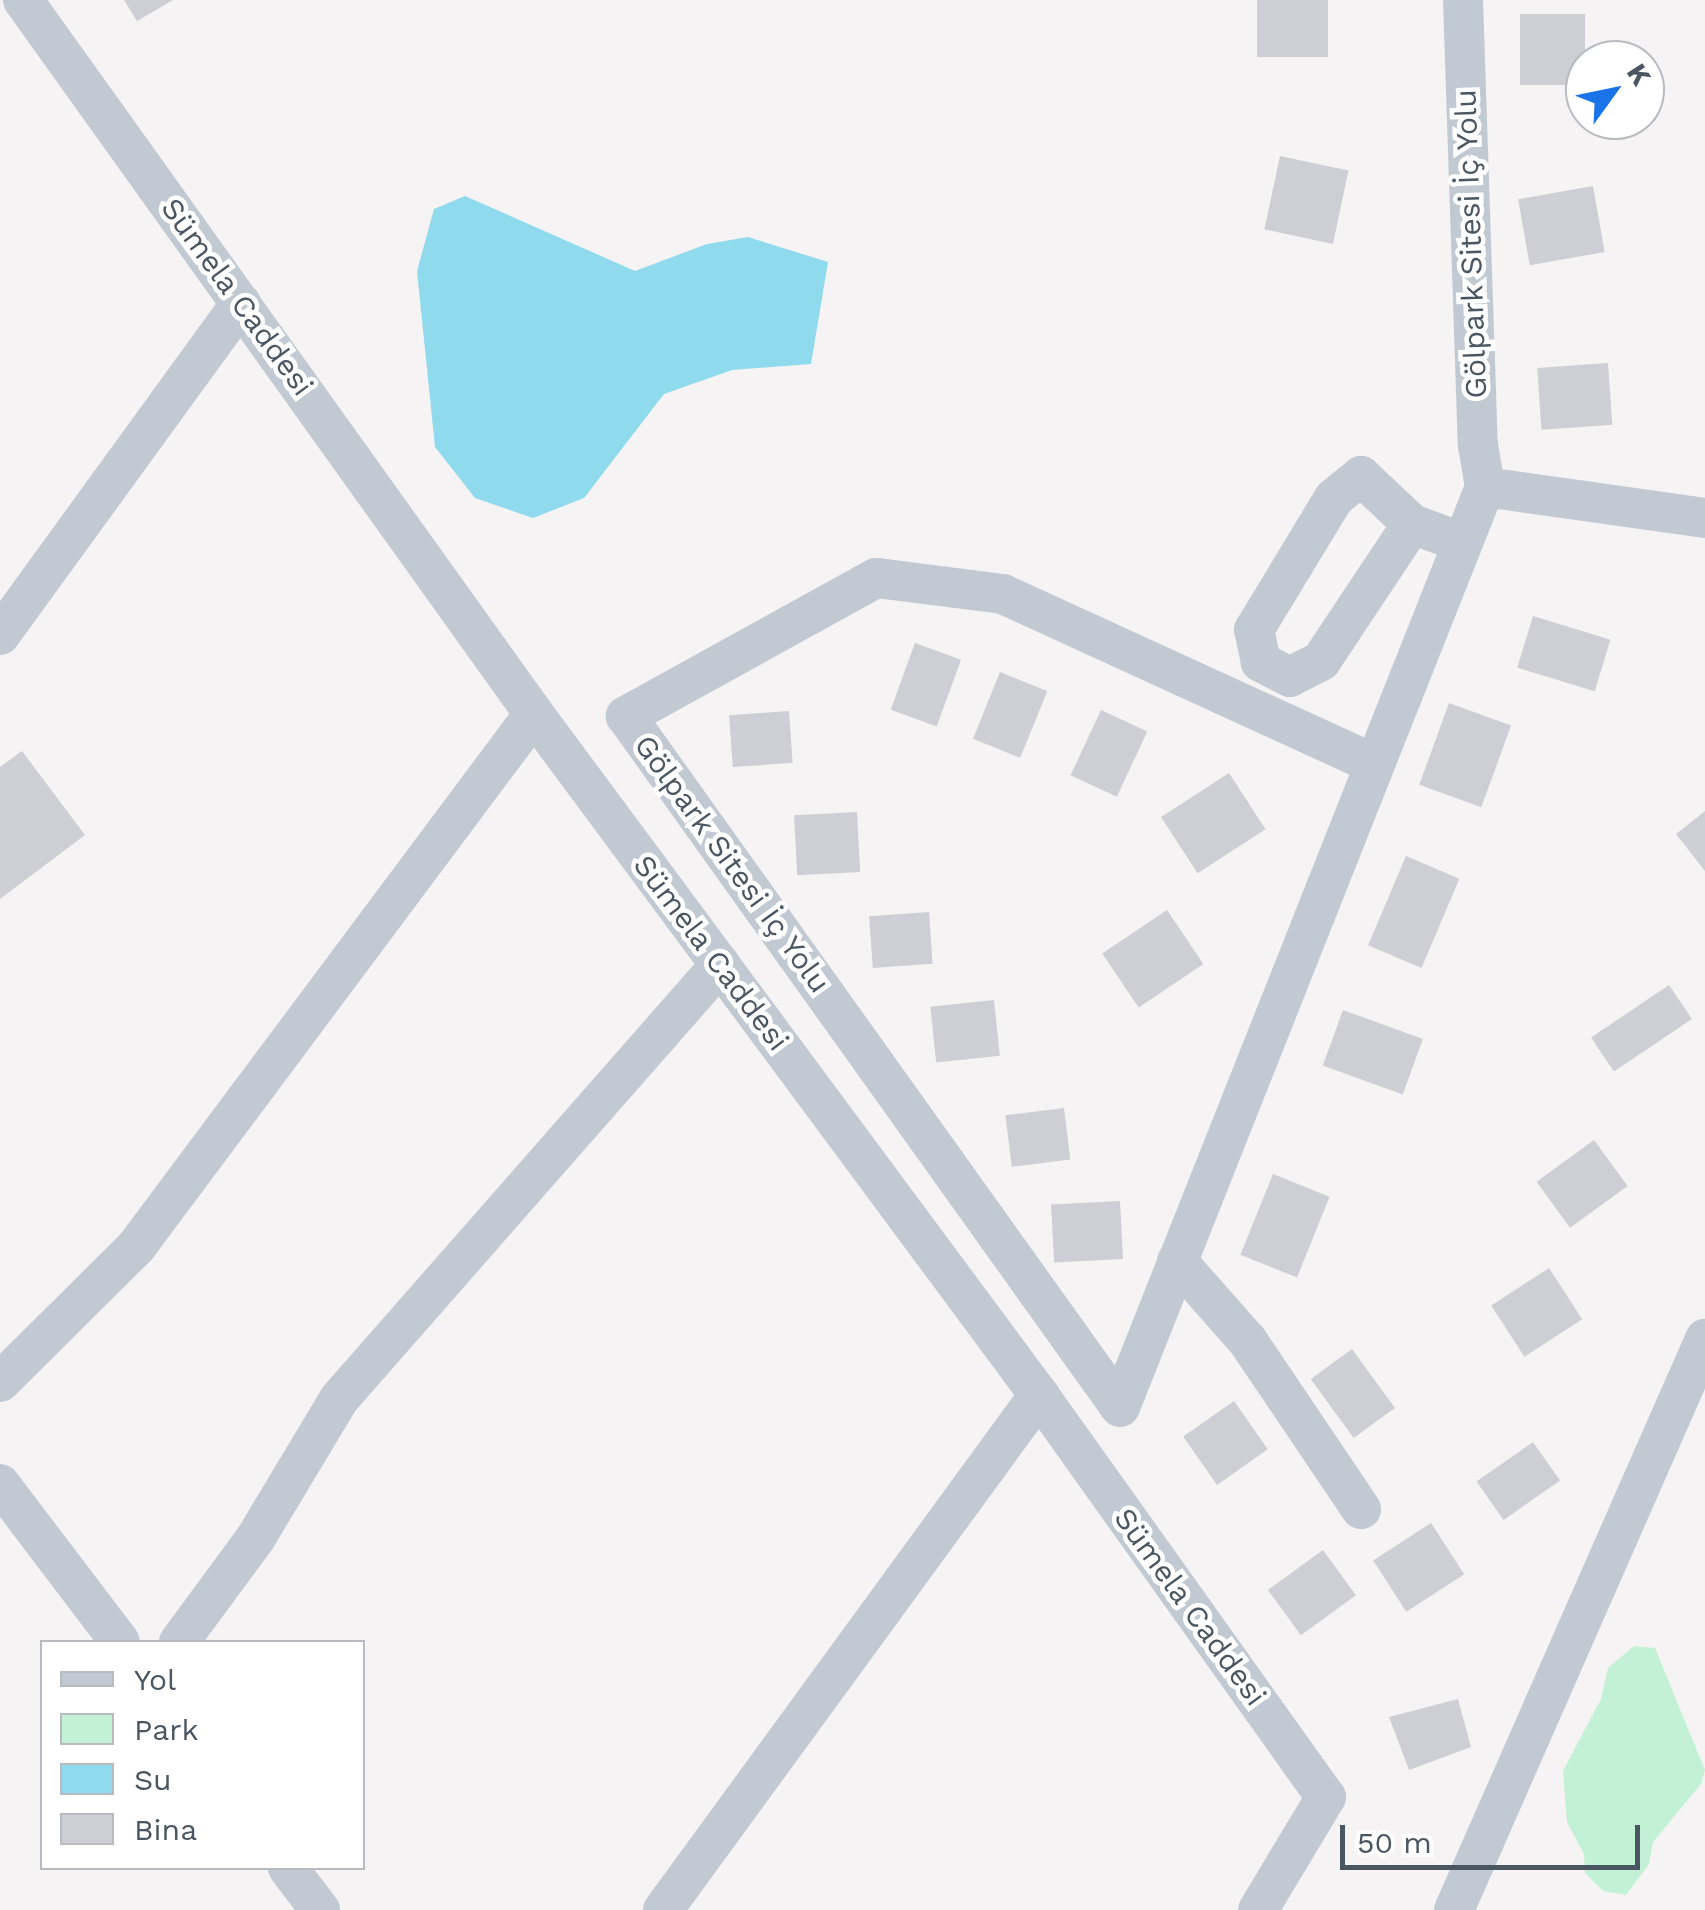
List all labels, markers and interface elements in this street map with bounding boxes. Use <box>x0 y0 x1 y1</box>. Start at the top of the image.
north arrow <box>1565 40 1665 140</box>
text: K <box>1620 57 1658 92</box>
street label: Gölpark Sitesi İç Yolu <box>1448 88 1494 400</box>
street label: Sümela Caddesi <box>153 191 321 403</box>
street label: Gölpark Sitesi İç Yolu <box>626 727 838 1001</box>
street label: Sümela Caddesi <box>626 848 796 1058</box>
street label: Sümela Caddesi <box>1106 1501 1274 1713</box>
legend <box>40 1640 365 1870</box>
text: Yol <box>134 1662 176 1697</box>
text: Park <box>134 1712 199 1747</box>
text: Su <box>134 1762 172 1797</box>
scale bar <box>1345 1805 1645 1867</box>
text: Bina <box>134 1812 197 1847</box>
text: 50 m <box>1357 1825 1432 1860</box>

